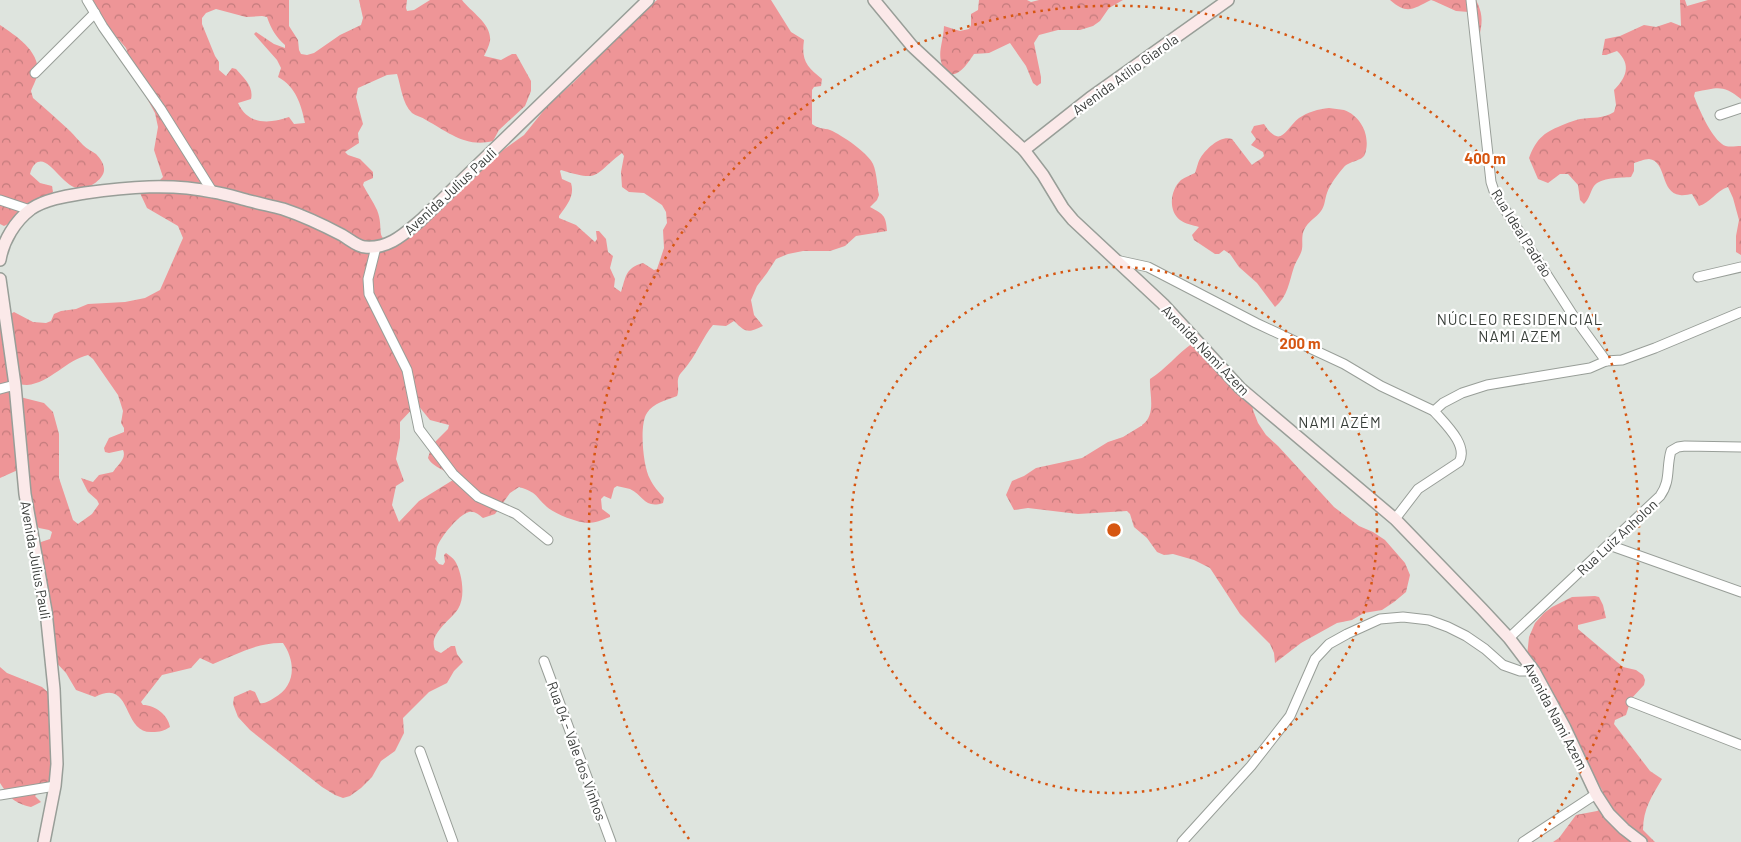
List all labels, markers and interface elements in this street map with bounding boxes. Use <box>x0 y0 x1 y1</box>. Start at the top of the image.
street label: Avenida Atílio Giarola <box>1069 30 1181 118</box>
street label: Avenida Julius Pauli <box>400 144 500 238</box>
text: 400 m <box>1464 149 1506 167</box>
street label: Rua Ideal Padrão <box>1488 186 1556 280</box>
street label: Avenida Nami Azem <box>1159 301 1253 399</box>
district label: NÚCLEO RESIDENCIAL NAMI AZEM <box>1437 310 1603 345</box>
text: 200 m <box>1279 334 1321 352</box>
district label: NAMI AZÉM <box>1298 413 1382 431</box>
street label: Rua Luiz Anholon <box>1573 495 1661 579</box>
street label: Avenida Julius Pauli <box>17 500 55 620</box>
centre of rings <box>1105 521 1123 539</box>
street label: Avenida Nami Azem <box>1521 659 1591 773</box>
street label: Rua 04 - Vale dos Vinhos <box>544 679 610 823</box>

